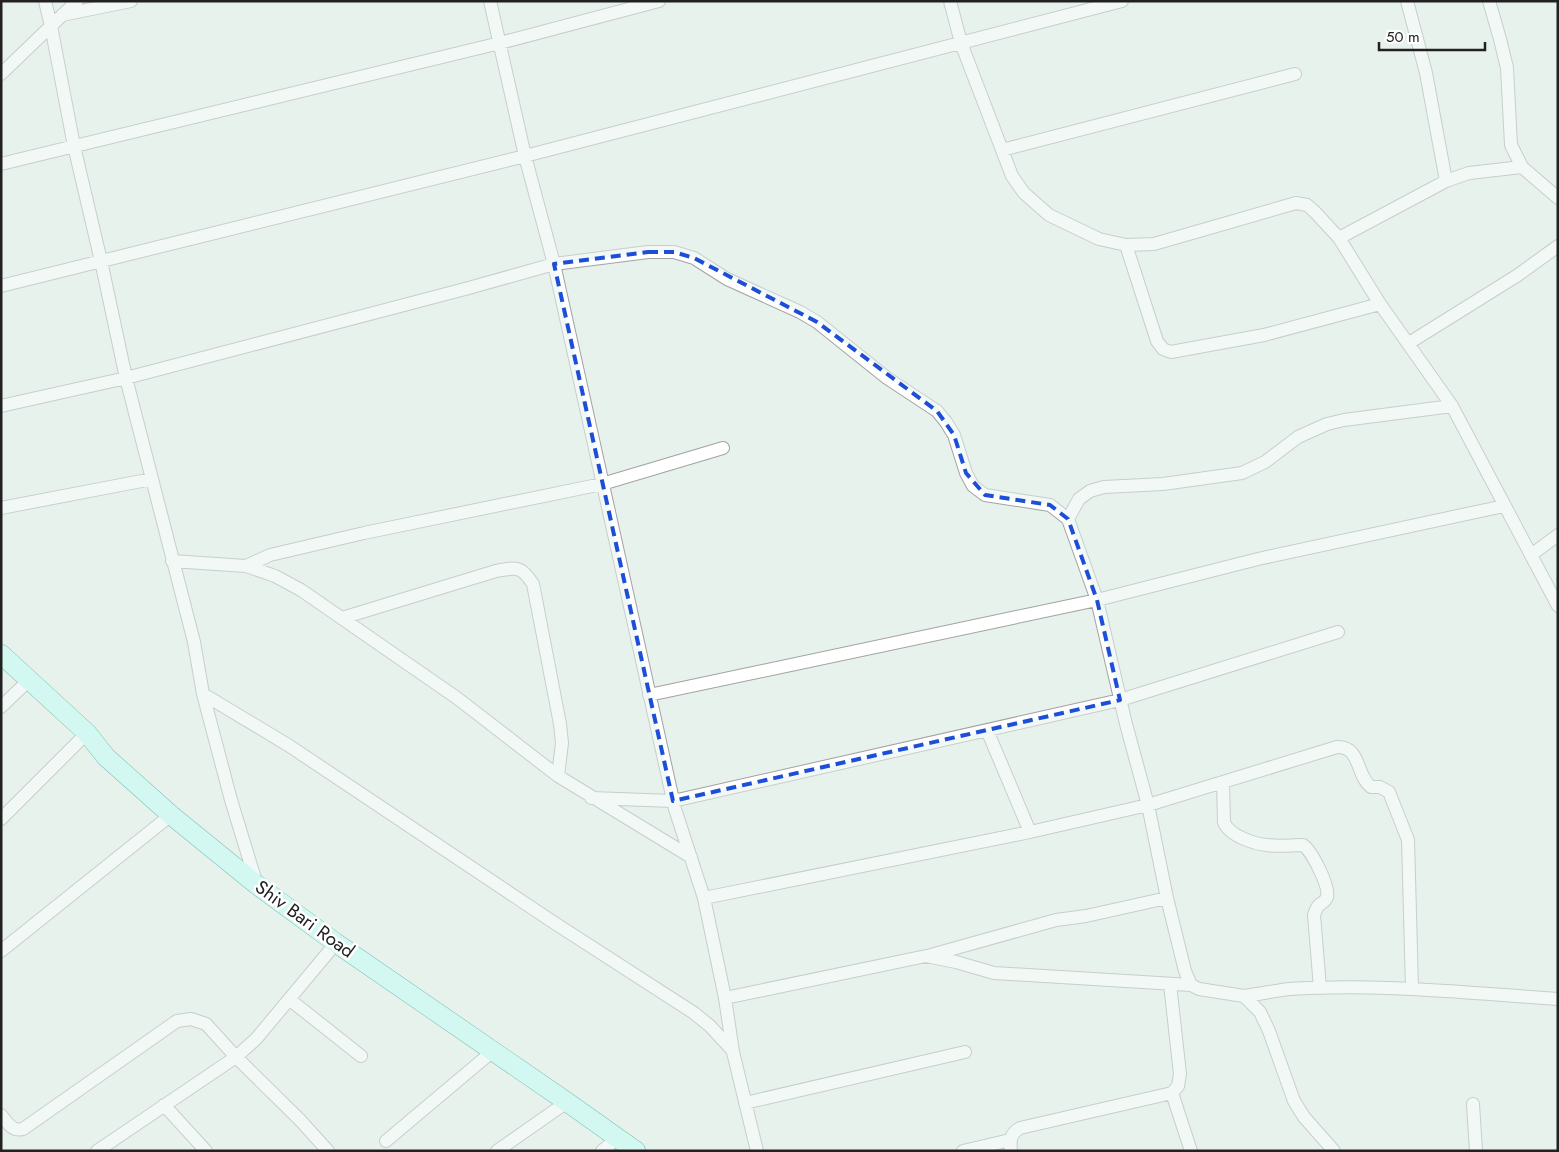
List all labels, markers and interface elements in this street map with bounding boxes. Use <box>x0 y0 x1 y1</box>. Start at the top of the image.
scale bar <box>1379 20 1485 52</box>
text: 50 m <box>1386 26 1420 48</box>
street label: Shiv Bari Road <box>250 874 360 964</box>

